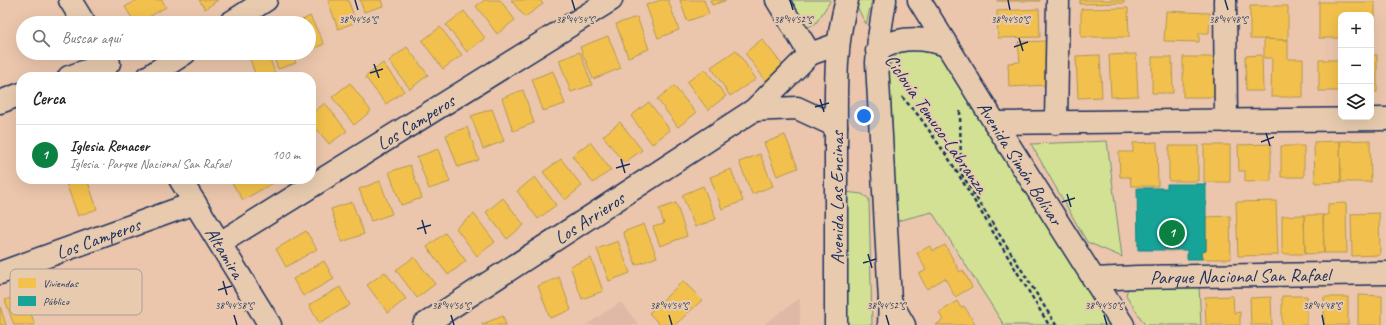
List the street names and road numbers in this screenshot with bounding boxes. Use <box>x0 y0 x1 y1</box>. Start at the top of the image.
street label: Ciclovía Temuco-Labranza <box>879 49 994 200</box>
street label: Los Camperos <box>372 88 461 156</box>
street label: Avenida Simón Bolívar <box>971 97 1068 231</box>
street label: Avenida Las Encinas <box>825 130 849 265</box>
street label: Los Arrieros <box>550 186 631 250</box>
street label: Los Camperos <box>53 212 145 265</box>
street label: Altamira <box>199 223 250 285</box>
street label: Parque Nacional San Rafael <box>1150 263 1334 290</box>

